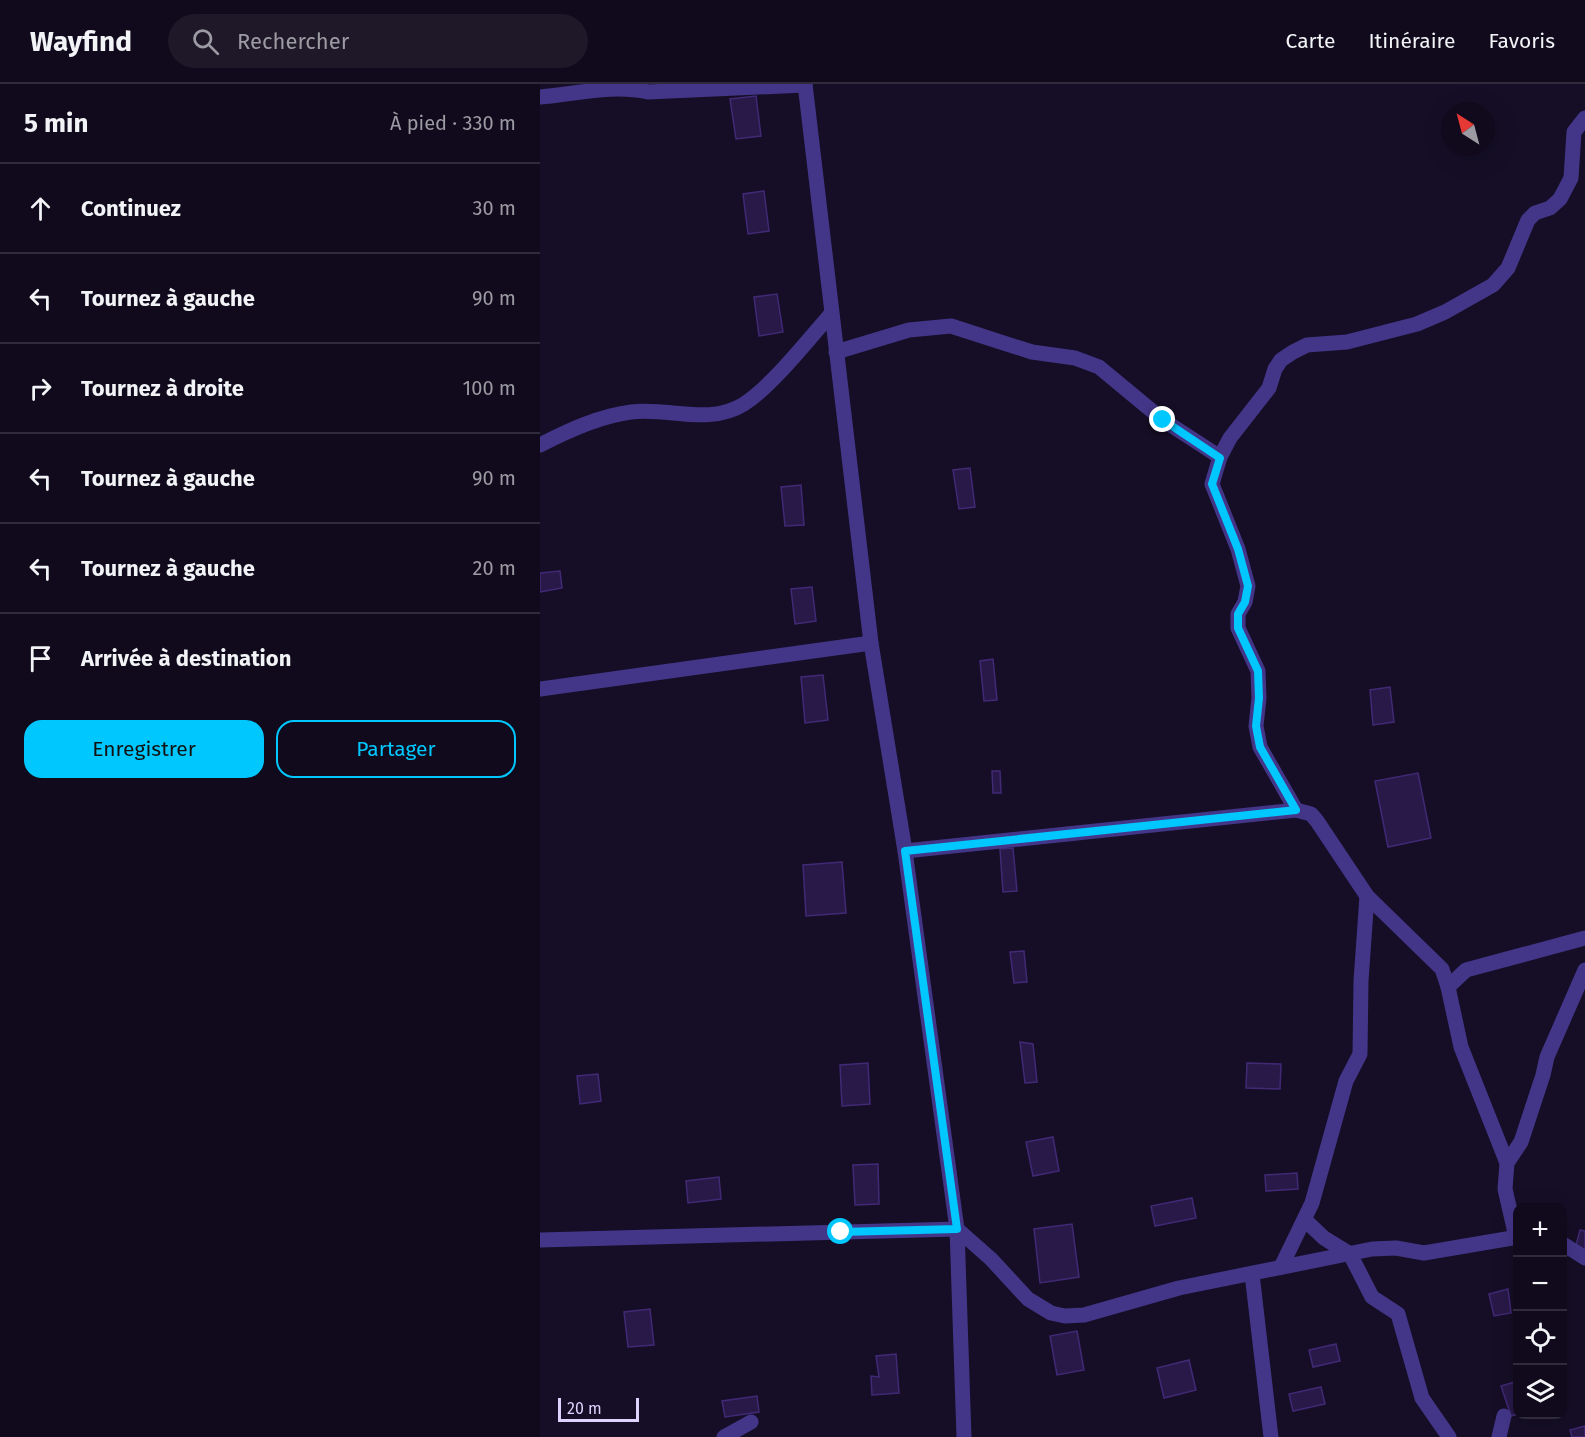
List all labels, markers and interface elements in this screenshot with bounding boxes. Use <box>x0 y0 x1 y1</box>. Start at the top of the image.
search box <box>168 14 588 68</box>
text: Wayfind <box>30 25 132 58</box>
icon: search <box>189 25 222 58</box>
text: Rechercher <box>237 28 349 55</box>
text: Carte <box>1286 28 1335 54</box>
text: Itinéraire <box>1368 28 1455 54</box>
text: Favoris <box>1488 28 1555 54</box>
north arrow <box>1441 102 1495 156</box>
text: 5 min <box>24 108 88 139</box>
text: À pied · 330 m <box>390 111 516 135</box>
icon: ahead <box>24 192 57 225</box>
text: Continuez <box>81 195 181 222</box>
text: 30 m <box>472 196 516 220</box>
icon: left <box>24 282 57 315</box>
text: Tournez à gauche <box>81 285 255 312</box>
text: 90 m <box>472 286 516 310</box>
icon: right <box>24 372 57 405</box>
text: Tournez à droite <box>81 375 244 402</box>
text: 100 m <box>463 376 516 400</box>
route end <box>1149 406 1175 432</box>
icon: left <box>24 462 57 495</box>
text: Tournez à gauche <box>81 465 255 492</box>
text: 90 m <box>472 466 516 490</box>
icon: left <box>24 552 57 585</box>
text: Tournez à gauche <box>81 555 255 582</box>
text: 20 m <box>473 556 516 580</box>
icon: arrive <box>24 642 57 675</box>
text: Arrivée à destination <box>81 645 291 672</box>
button: Enregistrer <box>24 720 264 778</box>
button: Partager <box>276 720 516 778</box>
map controls <box>1513 1203 1567 1419</box>
button: + <box>1513 1203 1567 1257</box>
route start <box>827 1218 853 1244</box>
button: − <box>1513 1257 1567 1311</box>
button: locate <box>1513 1311 1567 1365</box>
button: layers <box>1513 1365 1567 1419</box>
scale bar <box>558 1395 639 1422</box>
text: 20 m <box>567 1399 602 1418</box>

